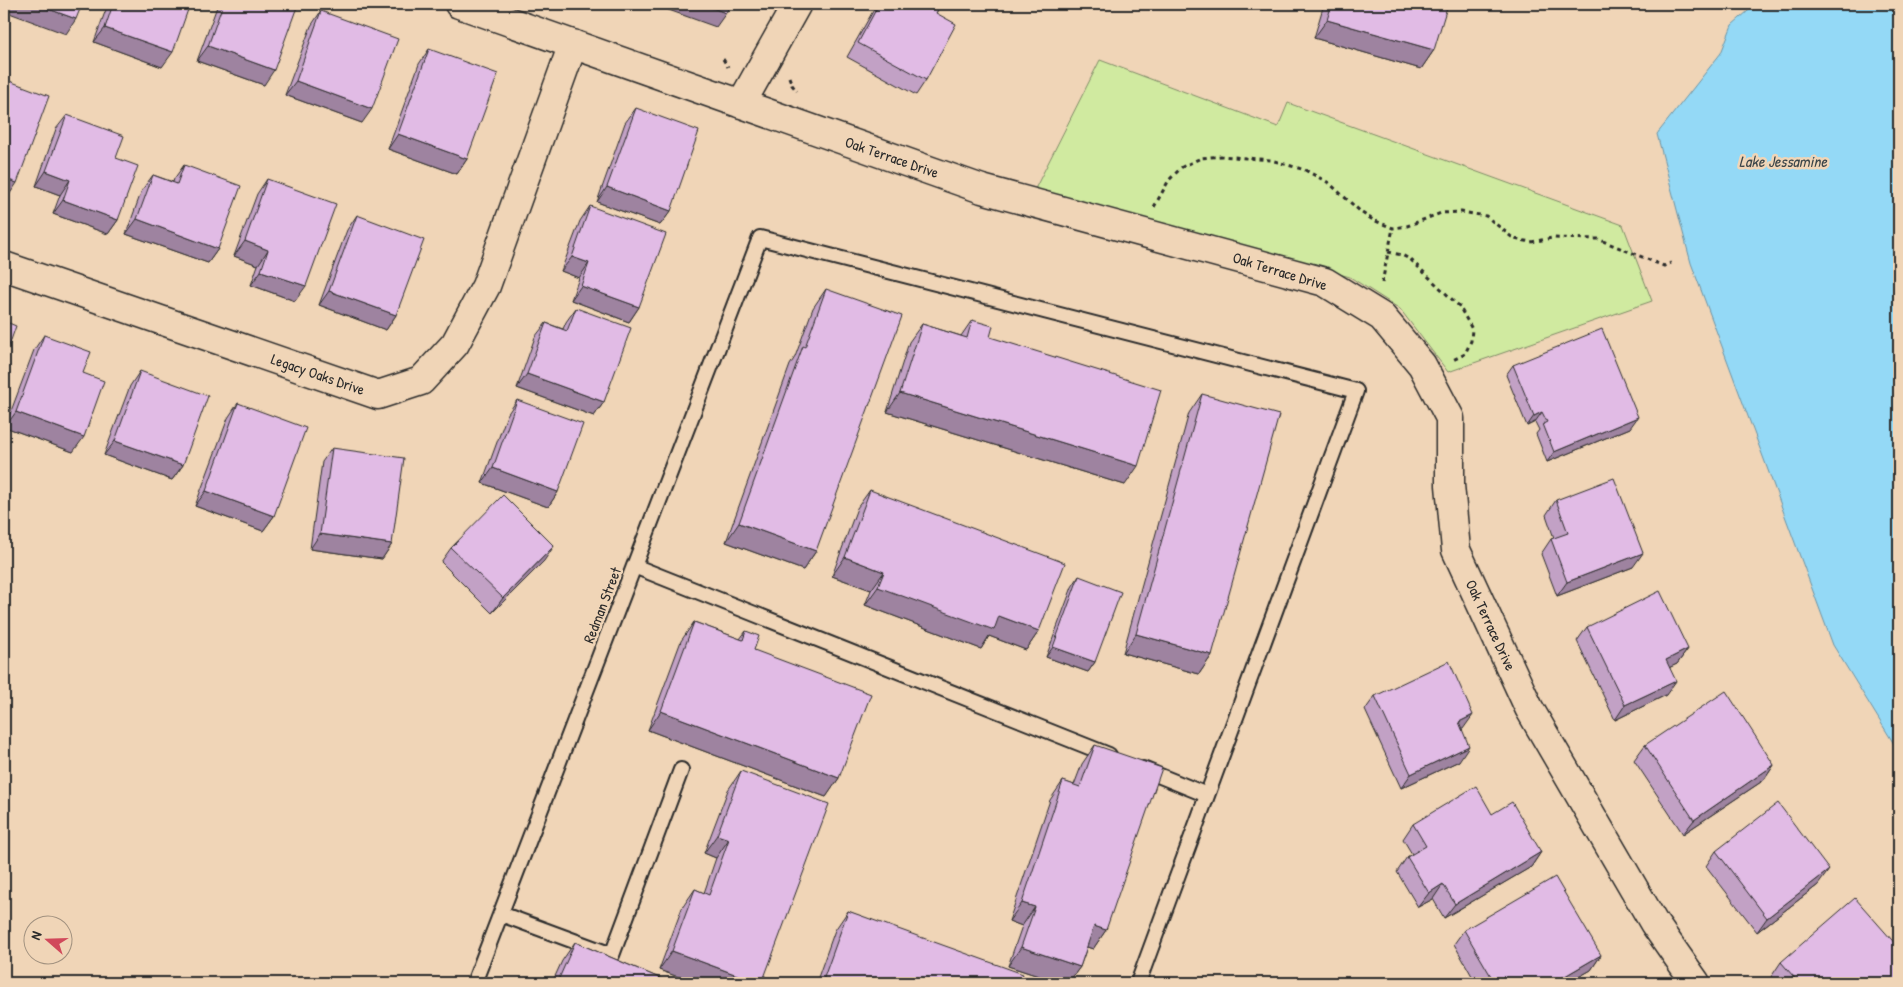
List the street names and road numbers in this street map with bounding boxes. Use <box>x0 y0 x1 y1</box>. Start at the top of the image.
street label: Oak Terrace Drive <box>842 131 942 183</box>
street label: Oak Terrace Drive <box>1230 247 1330 295</box>
street label: Legacy Oaks Drive <box>268 348 368 400</box>
street label: Redman Street <box>578 563 626 646</box>
street label: Oak Terrace Drive <box>1461 576 1521 674</box>

